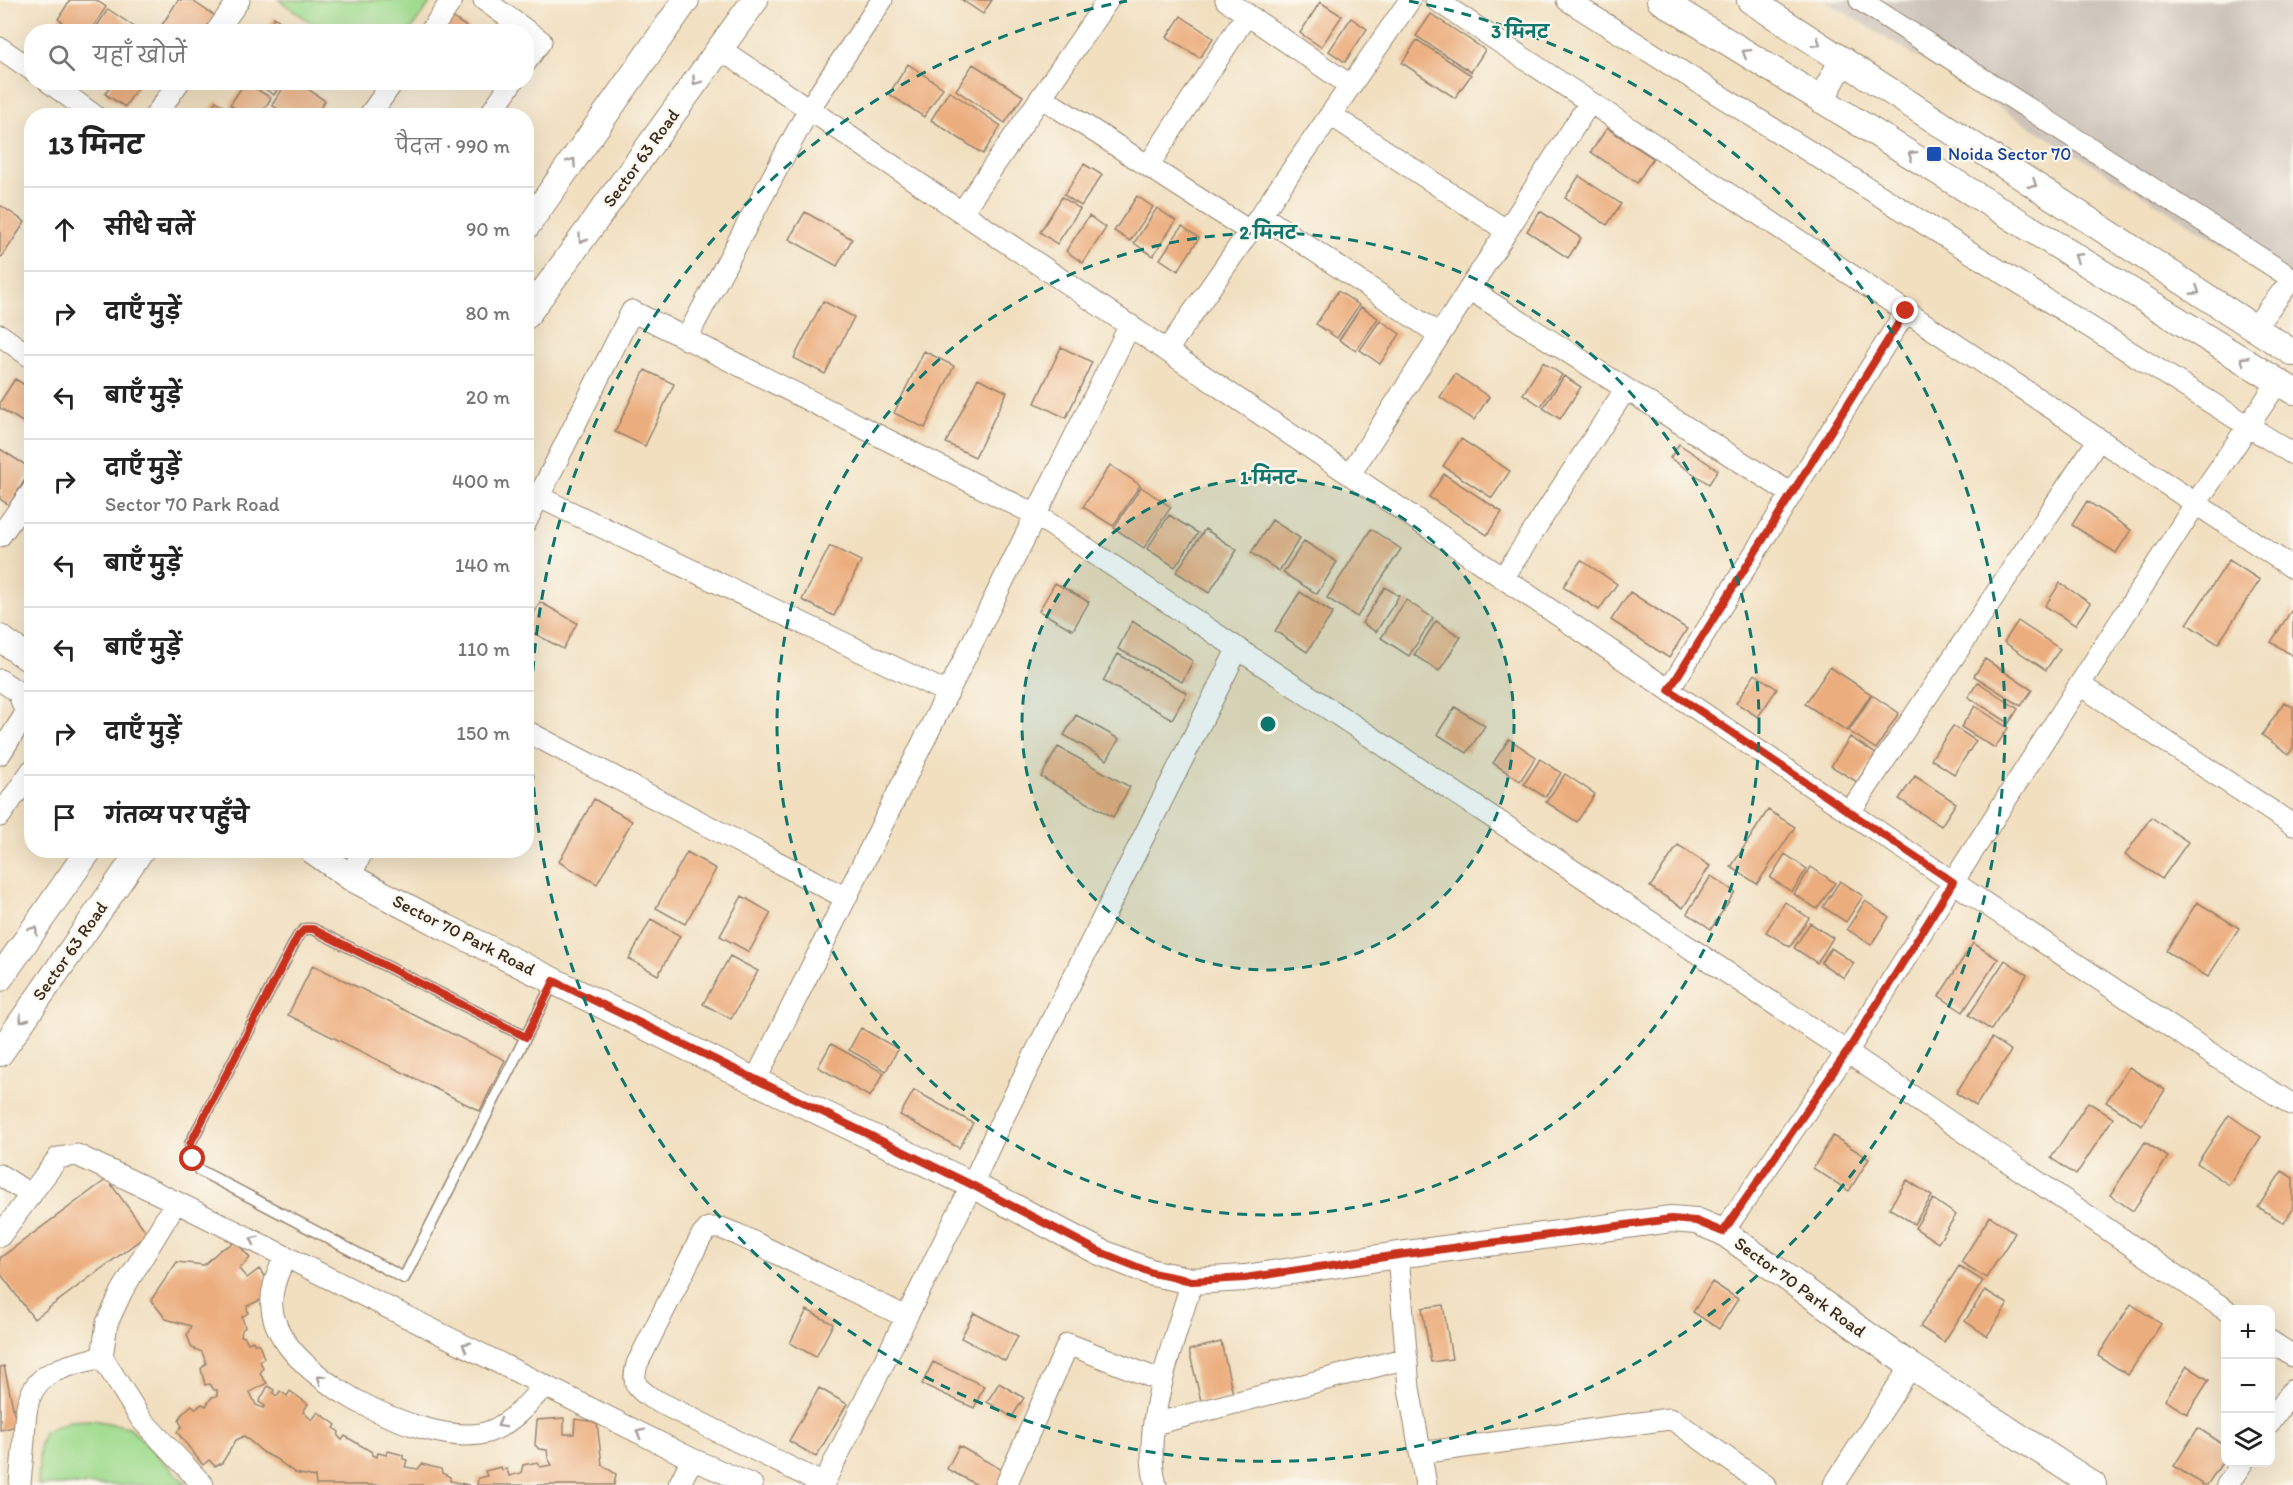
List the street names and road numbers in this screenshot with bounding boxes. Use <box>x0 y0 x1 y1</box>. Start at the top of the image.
street label: Sector 63 Road <box>598 104 684 212</box>
street label: Sector 70 Park Road <box>389 890 539 981</box>
street label: Sector 63 Road <box>28 897 112 1005</box>
street label: Sector 70 Park Road <box>1730 1232 1870 1342</box>

